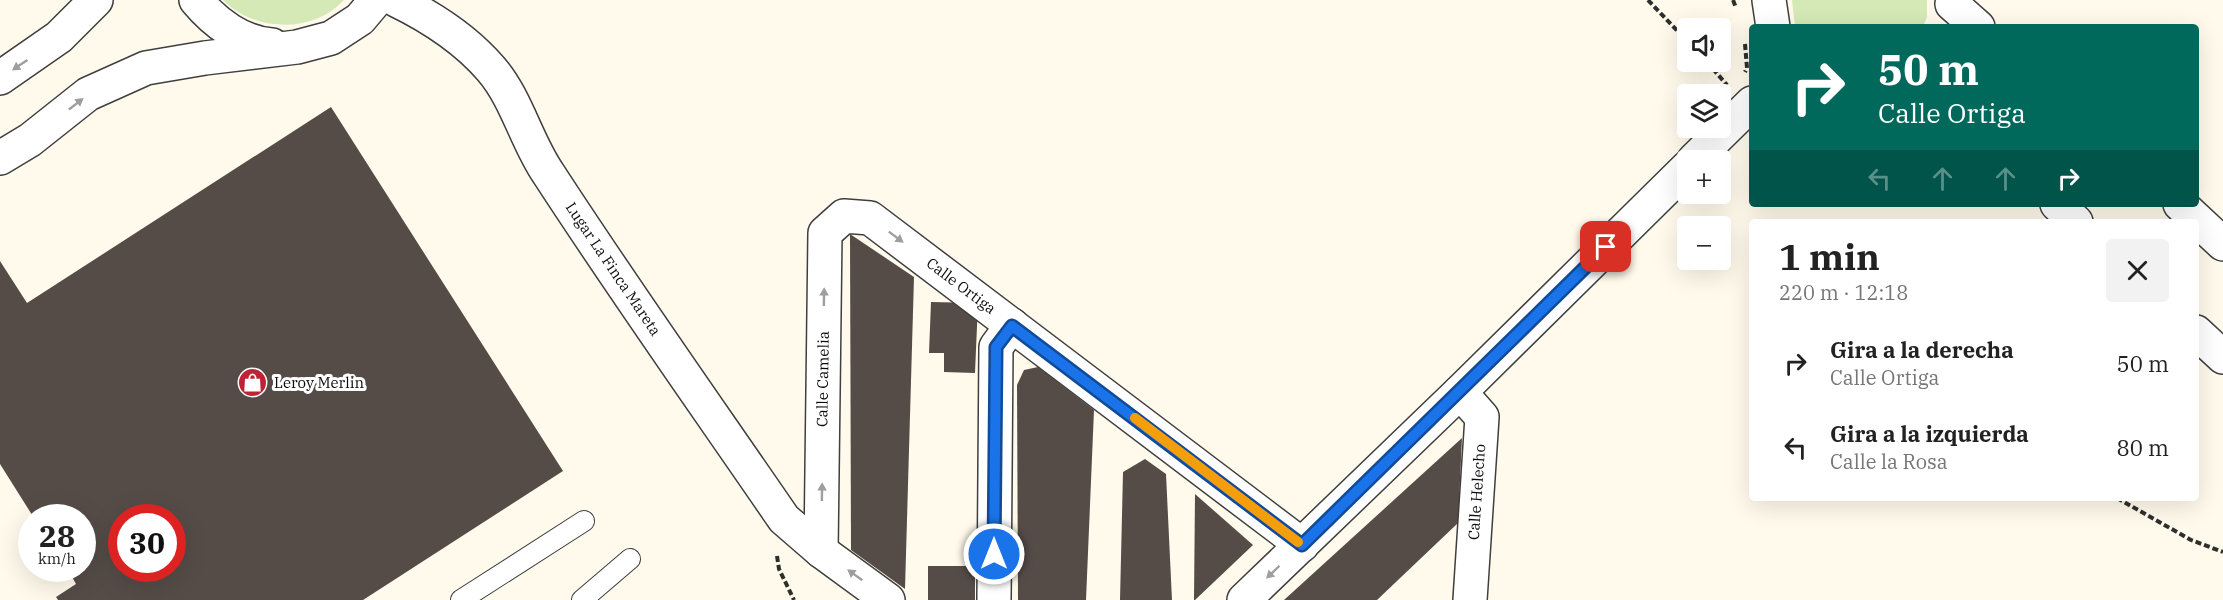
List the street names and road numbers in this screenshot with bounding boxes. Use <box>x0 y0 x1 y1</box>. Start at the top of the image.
street label: Lugar La Finca Mareta <box>562 198 665 339</box>
street label: Calle Ortiga <box>923 253 1000 318</box>
street label: Calle Camelia <box>812 331 833 427</box>
street label: Calle Helecho <box>1464 443 1489 541</box>

